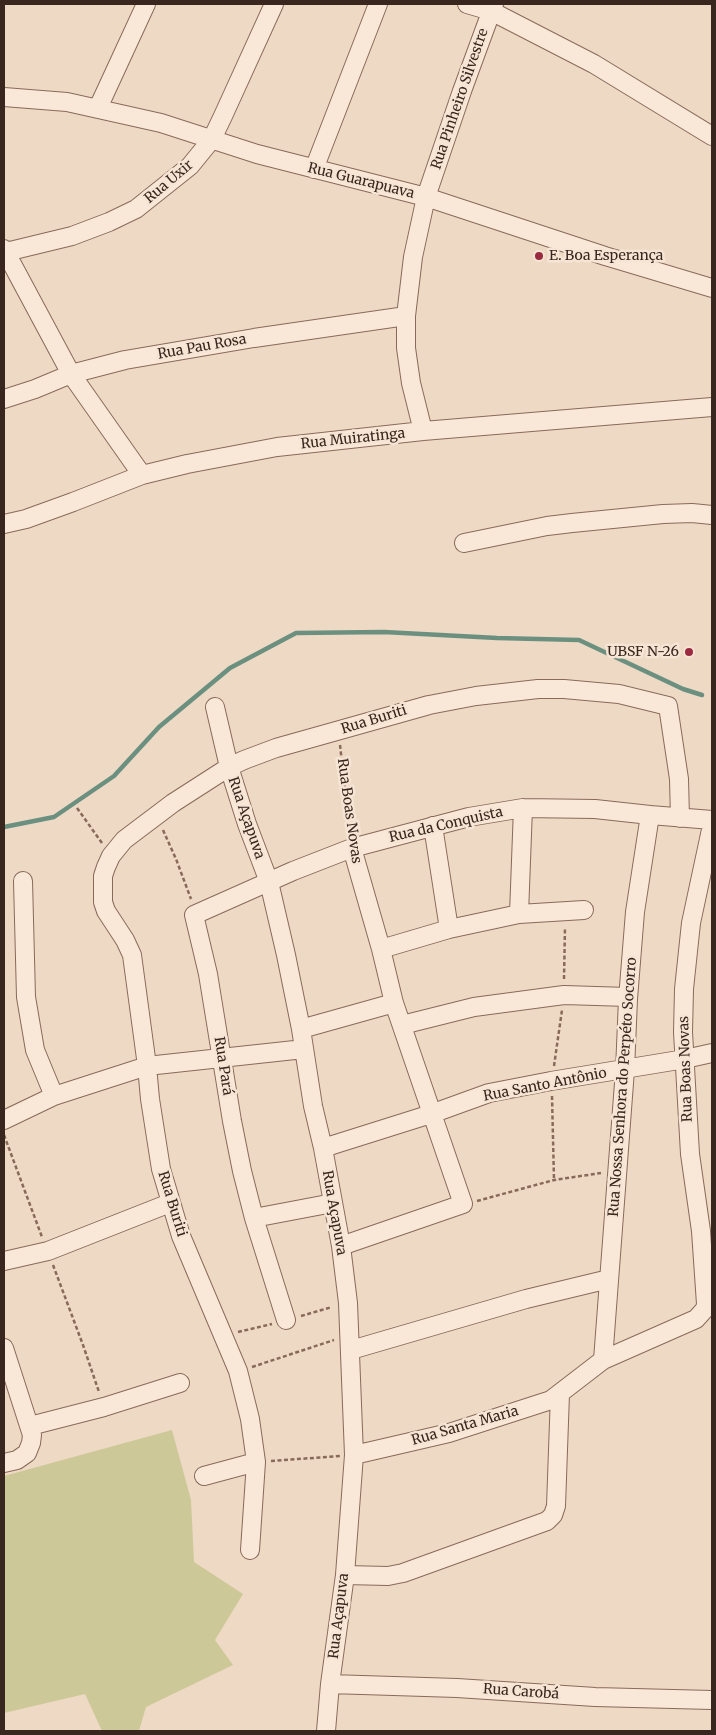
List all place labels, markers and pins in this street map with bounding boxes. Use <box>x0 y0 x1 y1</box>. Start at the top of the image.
place label: E. Boa Esperança <box>549 248 663 264</box>
marker: E. Boa Esperança <box>533 250 545 262</box>
place label: UBSF N-26 <box>607 644 679 660</box>
marker: UBSF N-26 <box>683 646 695 658</box>

